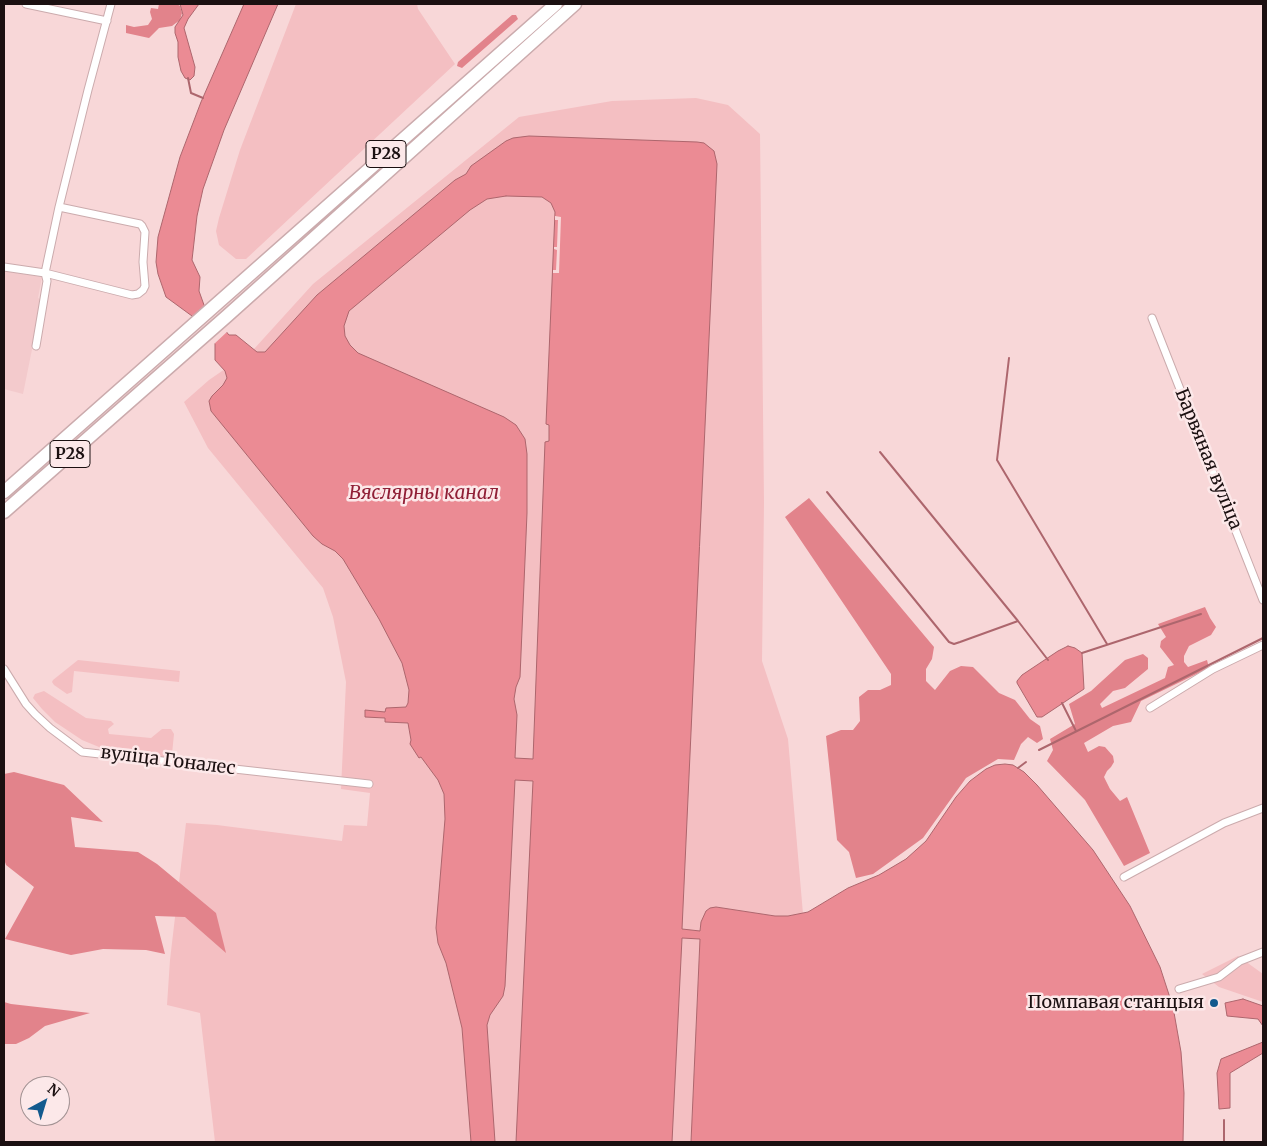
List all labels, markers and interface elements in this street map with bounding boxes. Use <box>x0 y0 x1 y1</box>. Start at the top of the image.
road number: Р28 <box>366 140 406 168</box>
street label: Барвяная вуліца <box>1170 385 1246 533</box>
road number: Р28 <box>50 440 90 468</box>
water label: Вяслярны канал <box>349 483 499 505</box>
street label: вуліца Гоналес <box>99 742 237 780</box>
place label: Помпавая станцыя <box>1028 992 1204 1014</box>
marker: Помпавая станцыя <box>1208 997 1220 1009</box>
north arrow <box>20 1076 70 1126</box>
text: N <box>44 1080 64 1101</box>

